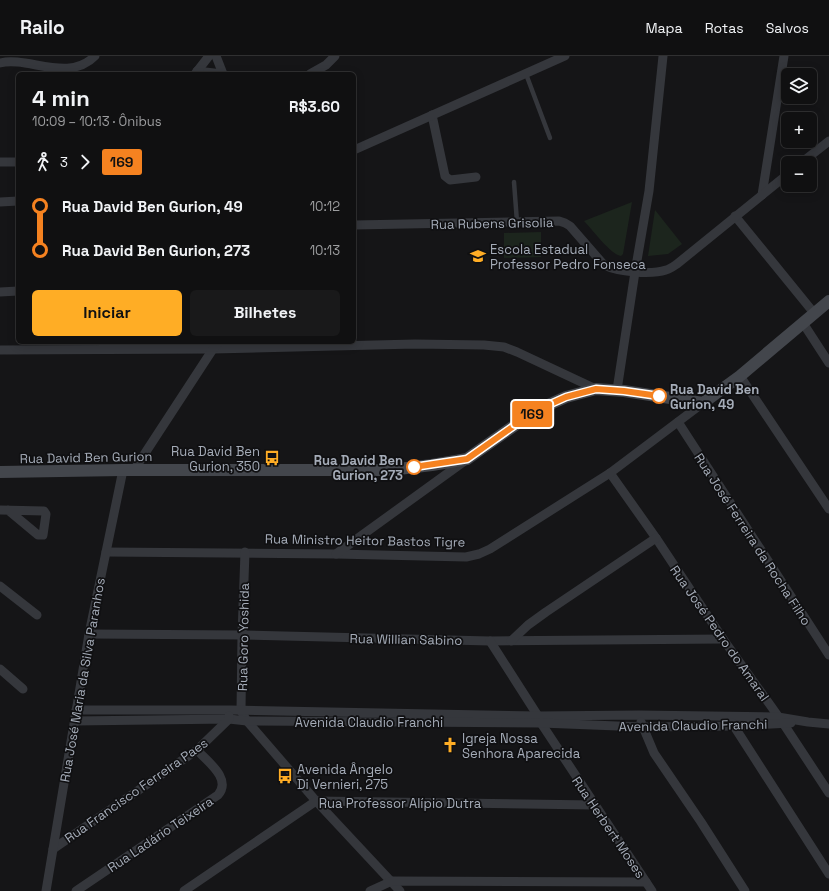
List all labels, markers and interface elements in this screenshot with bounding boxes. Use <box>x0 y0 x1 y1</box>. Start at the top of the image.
text: Railo <box>20 15 65 40</box>
text: Mapa <box>645 19 683 37</box>
text: Rotas <box>705 19 744 37</box>
text: Salvos <box>766 19 809 37</box>
map controls <box>781 68 817 192</box>
button: layers <box>781 68 817 104</box>
text: 4 min <box>32 84 90 112</box>
text: R$3.60 <box>289 97 340 116</box>
button: + <box>781 112 817 148</box>
text: 10:09 – 10:13 · Ônibus <box>32 113 162 130</box>
icon: walk <box>32 151 54 173</box>
icon: forward <box>74 151 96 173</box>
text: 169 <box>110 153 134 171</box>
text: 3 <box>60 154 68 171</box>
button: − <box>781 156 817 192</box>
text: Rua David Ben Gurion, 49 <box>62 197 243 216</box>
text: 10:12 <box>310 198 340 215</box>
street label: Rua Rubens Grisolia <box>430 214 554 233</box>
text: Rua David Ben Gurion, 273 <box>62 241 250 260</box>
place label: Escola Estadual Professor Pedro Fonseca <box>490 241 646 273</box>
text: 10:13 <box>310 242 340 259</box>
school or university icon: Escola Estadual Professor Pedro Fonseca <box>469 247 487 265</box>
button: Iniciar <box>32 290 182 336</box>
button: Bilhetes <box>190 290 340 336</box>
place label: Rua David Ben Gurion, 49 <box>670 381 759 413</box>
marker: Rua David Ben Gurion, 49 <box>651 388 667 404</box>
line badge: 169 <box>509 401 555 427</box>
text: 169 <box>520 405 544 423</box>
place label: Rua David Ben Gurion, 350 <box>171 443 260 475</box>
street label: Rua David Ben Gurion <box>19 448 153 467</box>
bus stop icon: Rua David Ben Gurion, 350 <box>263 449 281 467</box>
street label: Rua José Ferreira da Rocha Filho <box>690 450 815 629</box>
place label: Rua David Ben Gurion, 273 <box>314 452 403 484</box>
marker: Rua David Ben Gurion, 273 <box>406 459 422 475</box>
street label: Rua Ministro Heitor Bastos Tigre <box>265 530 465 551</box>
street label: Rua José Pedro do Amaral <box>666 562 773 704</box>
street label: Rua José Maria da Silva Paranhos <box>56 576 109 784</box>
street label: Rua Goro Yoshida <box>234 582 253 691</box>
street label: Rua Willian Sabino <box>349 630 463 649</box>
street label: Avenida Claudio Franchi <box>295 714 443 731</box>
street label: Avenida Claudio Franchi <box>619 716 767 735</box>
place label: Igreja Nossa Senhora Aparecida <box>462 730 581 762</box>
street label: Rua Francisco Ferreira Paes <box>61 734 211 846</box>
church icon: Igreja Nossa Senhora Aparecida <box>441 736 459 754</box>
place label: Avenida Ângelo Di Vernieri, 275 <box>297 761 393 793</box>
bus stop icon: Avenida Ângelo Di Vernieri, 275 <box>276 767 294 785</box>
street label: Rua Herbert Moses <box>568 773 649 882</box>
street label: Rua Ladário Teixeira <box>104 792 217 876</box>
street label: Rua Professor Alípio Dutra <box>319 795 482 812</box>

